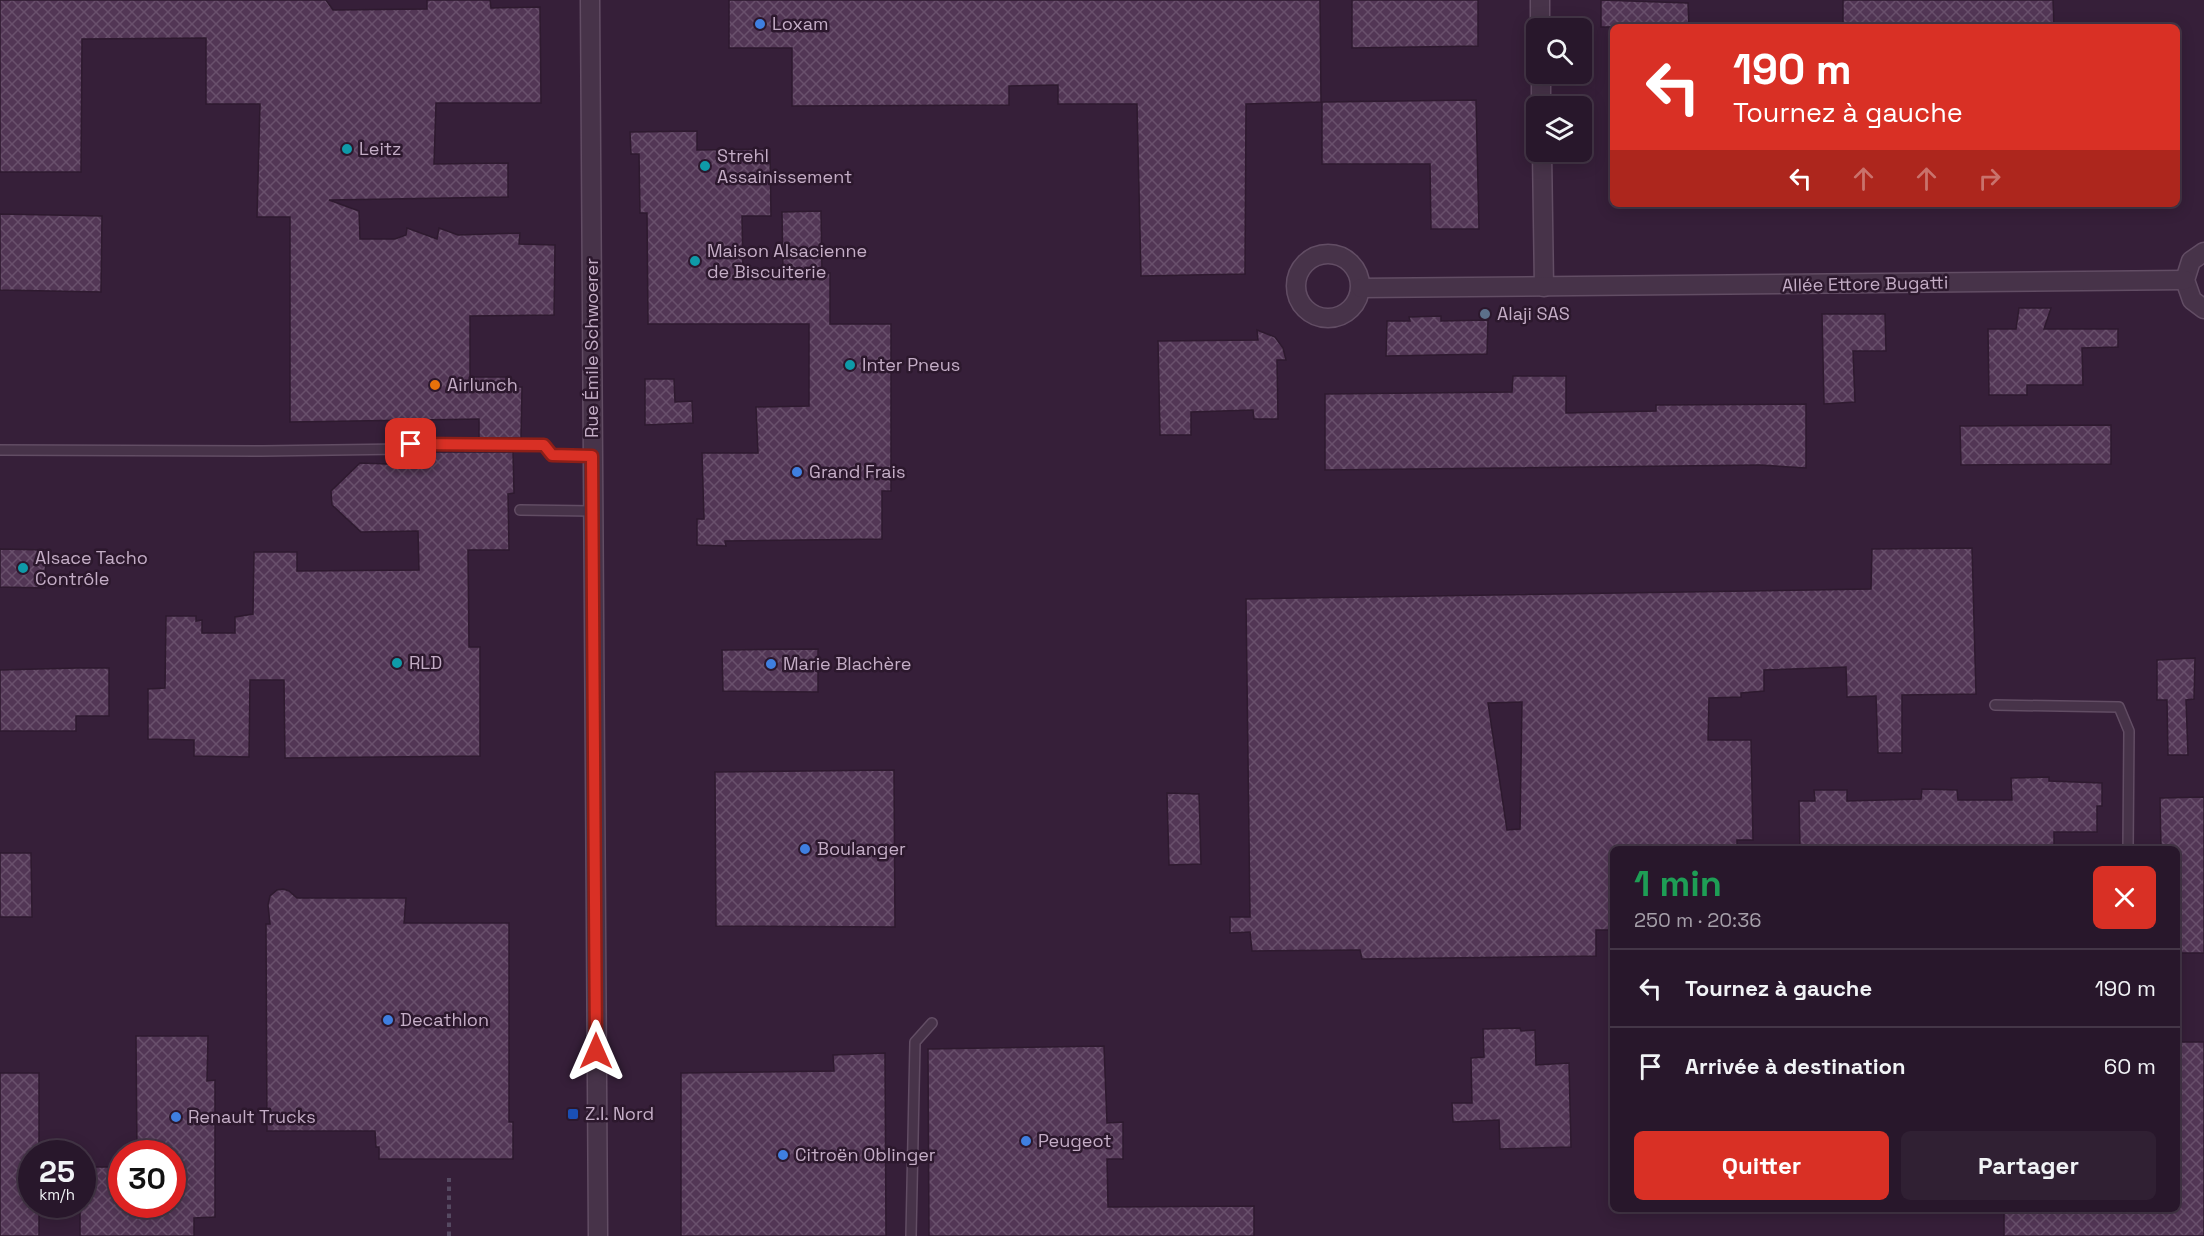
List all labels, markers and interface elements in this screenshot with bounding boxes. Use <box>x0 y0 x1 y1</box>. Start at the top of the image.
place label: Loxam <box>772 12 829 35</box>
marker: Loxam <box>753 17 767 31</box>
map controls <box>1526 18 1592 162</box>
button: search <box>1526 18 1592 84</box>
text: 190 m <box>1733 43 1852 96</box>
icon: left <box>1634 48 1712 126</box>
text: Tournez à gauche <box>1733 95 1963 130</box>
button: layers <box>1526 96 1592 162</box>
place label: Leitz <box>359 137 402 160</box>
marker: Leitz <box>340 142 354 156</box>
place label: Strehl Assainissement <box>717 144 852 188</box>
marker: Strehl Assainissement <box>698 159 712 173</box>
icon: left <box>1784 162 1817 195</box>
icon: ahead <box>1847 162 1880 195</box>
icon: ahead <box>1910 162 1943 195</box>
icon: right <box>1973 162 2006 195</box>
place label: Maison Alsacienne de Biscuiterie <box>707 239 867 283</box>
marker: Maison Alsacienne de Biscuiterie <box>688 254 702 268</box>
street label: Rue Émile Schwoerer <box>580 258 603 438</box>
street label: Allée Ettore Bugatti <box>1782 271 1948 296</box>
place label: Alaji SAS <box>1497 302 1570 325</box>
marker: Alaji SAS <box>1478 307 1492 321</box>
place label: Inter Pneus <box>862 353 960 376</box>
marker: Inter Pneus <box>843 358 857 372</box>
place label: Airlunch <box>447 373 518 396</box>
marker: Airlunch <box>428 378 442 392</box>
pin <box>385 418 436 469</box>
icon: arrive <box>394 427 427 460</box>
place label: Grand Frais <box>809 460 905 483</box>
marker: Grand Frais <box>790 465 804 479</box>
place label: Alsace Tacho Contrôle <box>35 546 148 590</box>
marker: Alsace Tacho Contrôle <box>16 561 30 575</box>
place label: RLD <box>409 651 442 674</box>
place label: Marie Blachère <box>783 652 911 675</box>
marker: RLD <box>390 656 404 670</box>
marker: Marie Blachère <box>764 657 778 671</box>
place label: Boulanger <box>817 837 906 860</box>
marker: Boulanger <box>798 842 812 856</box>
text: 1 min <box>1634 861 1722 907</box>
button: close <box>2093 866 2156 929</box>
text: 250 m · 20:36 <box>1634 907 1761 933</box>
icon: left <box>1634 972 1667 1005</box>
text: Tournez à gauche <box>1685 974 1872 1002</box>
text: 190 m <box>2095 974 2156 1002</box>
place label: Decathlon <box>400 1008 489 1031</box>
marker: Decathlon <box>381 1013 395 1027</box>
position arrow <box>564 1019 628 1083</box>
icon: arrive <box>1634 1050 1667 1083</box>
text: Arrivée à destination <box>1685 1052 1906 1080</box>
text: 60 m <box>2104 1052 2156 1080</box>
place label: Z.I. Nord <box>585 1102 654 1125</box>
place label: Renault Trucks <box>188 1105 316 1128</box>
marker: Z.I. Nord <box>566 1107 580 1121</box>
marker: Renault Trucks <box>169 1110 183 1124</box>
place label: Peugeot <box>1038 1129 1111 1152</box>
button: Quitter <box>1634 1131 1889 1200</box>
button: Partager <box>1901 1131 2156 1200</box>
marker: Peugeot <box>1019 1134 1033 1148</box>
speed limit sign: 30 <box>108 1140 186 1218</box>
place label: Citroën Oblinger <box>795 1143 936 1166</box>
marker: Citroën Oblinger <box>776 1148 790 1162</box>
text: 25 <box>39 1152 75 1191</box>
text: km/h <box>39 1185 75 1204</box>

